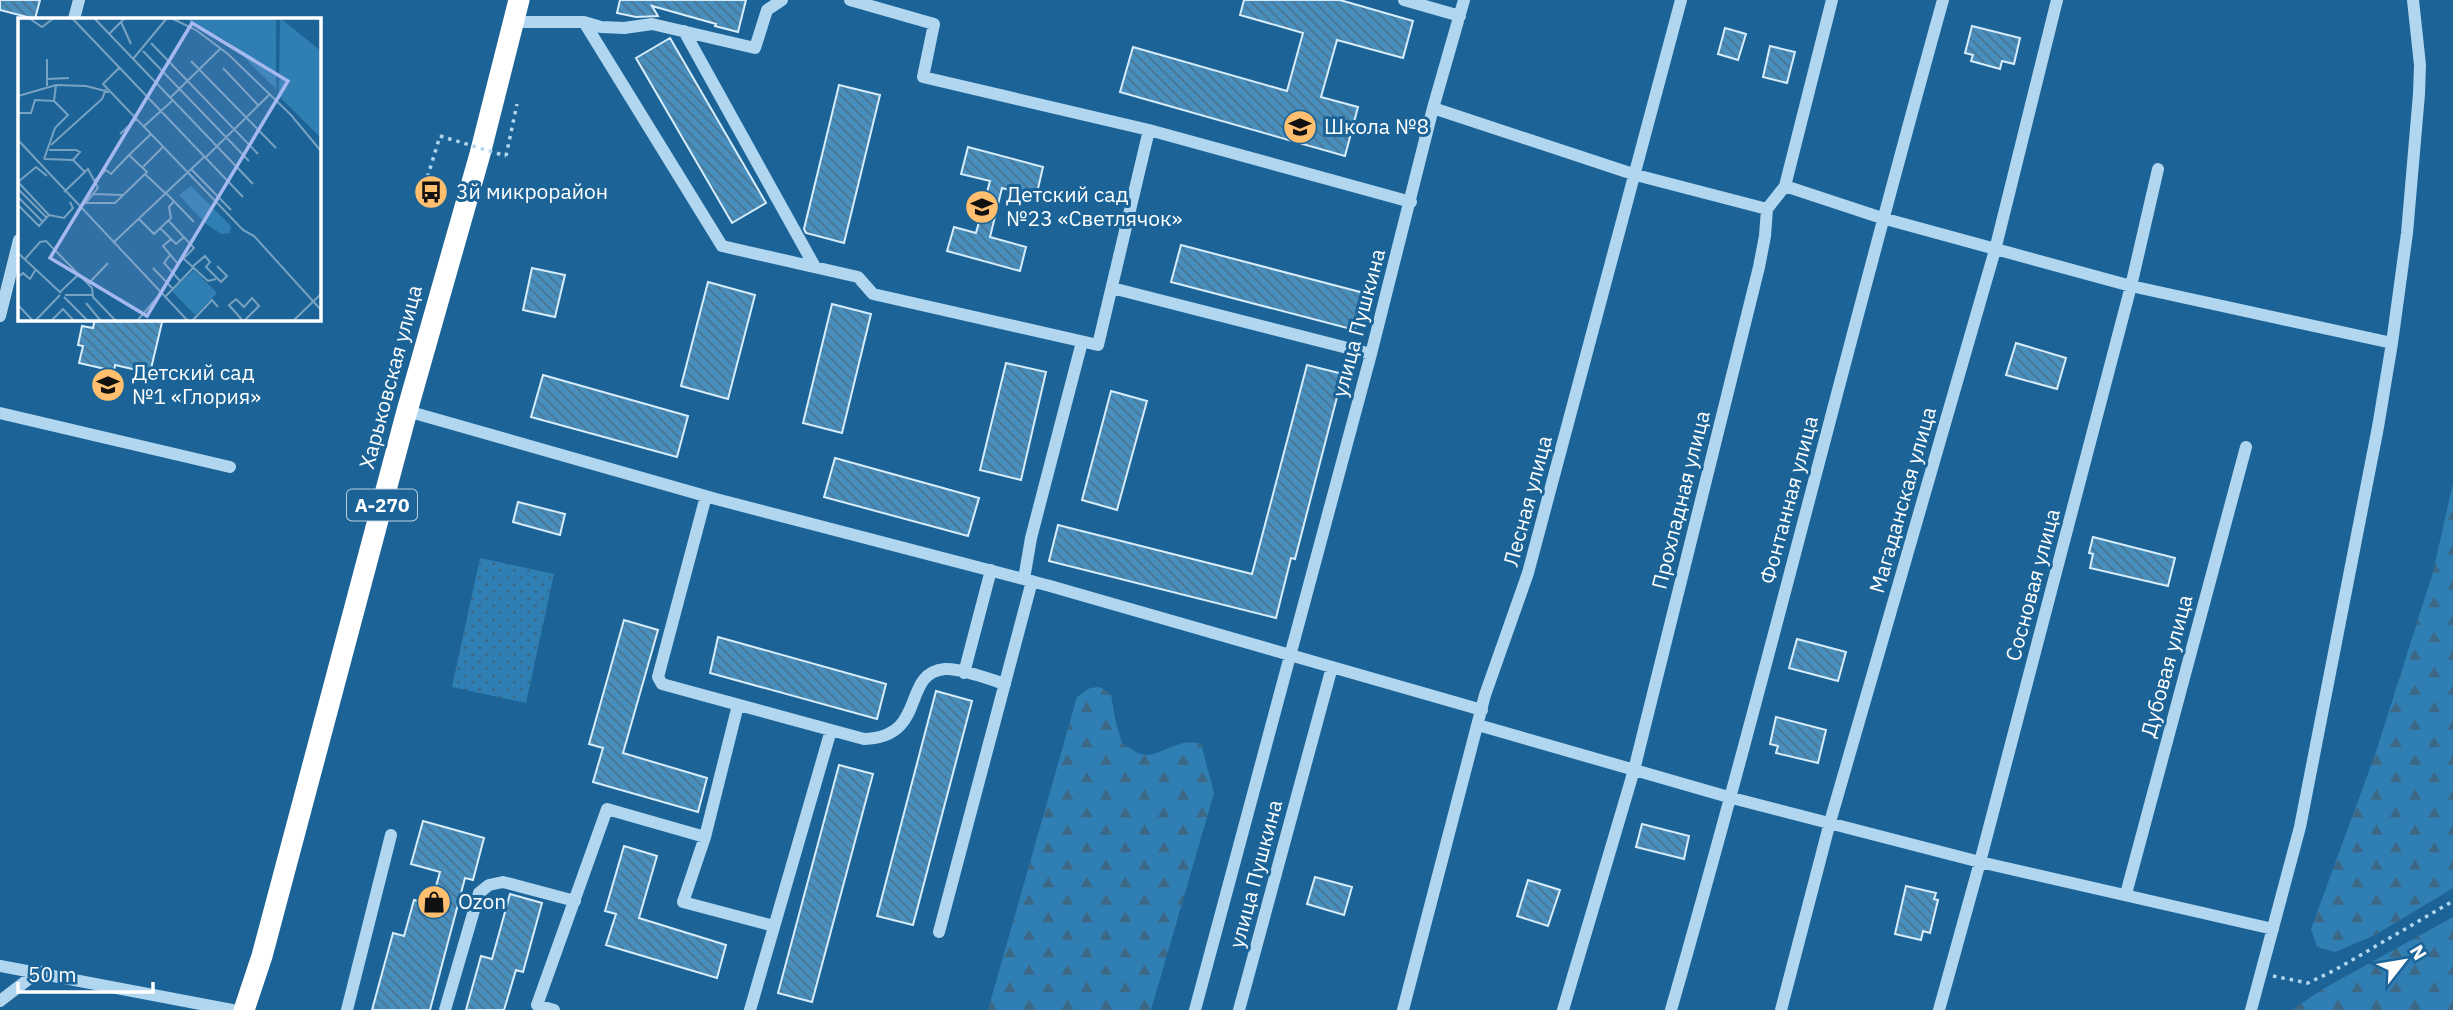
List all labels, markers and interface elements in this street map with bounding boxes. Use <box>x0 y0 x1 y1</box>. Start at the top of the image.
inset map <box>18 18 320 320</box>
school or university icon: Школа №8 <box>1281 108 1319 146</box>
place label: Школа №8 <box>1324 112 1429 140</box>
bus stop icon: 3й микрорайон <box>412 173 450 211</box>
place label: 3й микрорайон <box>456 177 608 205</box>
place label: Детский сад №23 «Светлячок» <box>1006 180 1183 232</box>
school or university icon: Детский сад №23 «Светлячок» <box>963 188 1001 226</box>
street label: улица Пушкина <box>1325 246 1391 400</box>
street label: Харьковская улица <box>352 282 428 472</box>
place label: Детский сад №1 «Глория» <box>132 358 261 410</box>
school or university icon: Детский сад №1 «Глория» <box>89 366 127 404</box>
street label: Магаданская улица <box>1862 403 1942 596</box>
street label: Прохладная улица <box>1644 408 1716 592</box>
street label: Фонтанная улица <box>1752 413 1824 587</box>
street label: Лесная улица <box>1496 432 1558 569</box>
road number: А-270 <box>347 490 417 520</box>
street label: Сосновая улица <box>1998 505 2066 664</box>
street label: Дубовая улица <box>2134 591 2199 740</box>
street label: улица Пушкина <box>1222 797 1288 951</box>
shop icon: Ozon <box>415 883 453 921</box>
place label: Ozon <box>458 887 506 915</box>
north arrow <box>2369 926 2439 996</box>
text: N <box>2405 940 2432 964</box>
scale bar <box>18 950 152 994</box>
text: 50 m <box>28 960 77 988</box>

